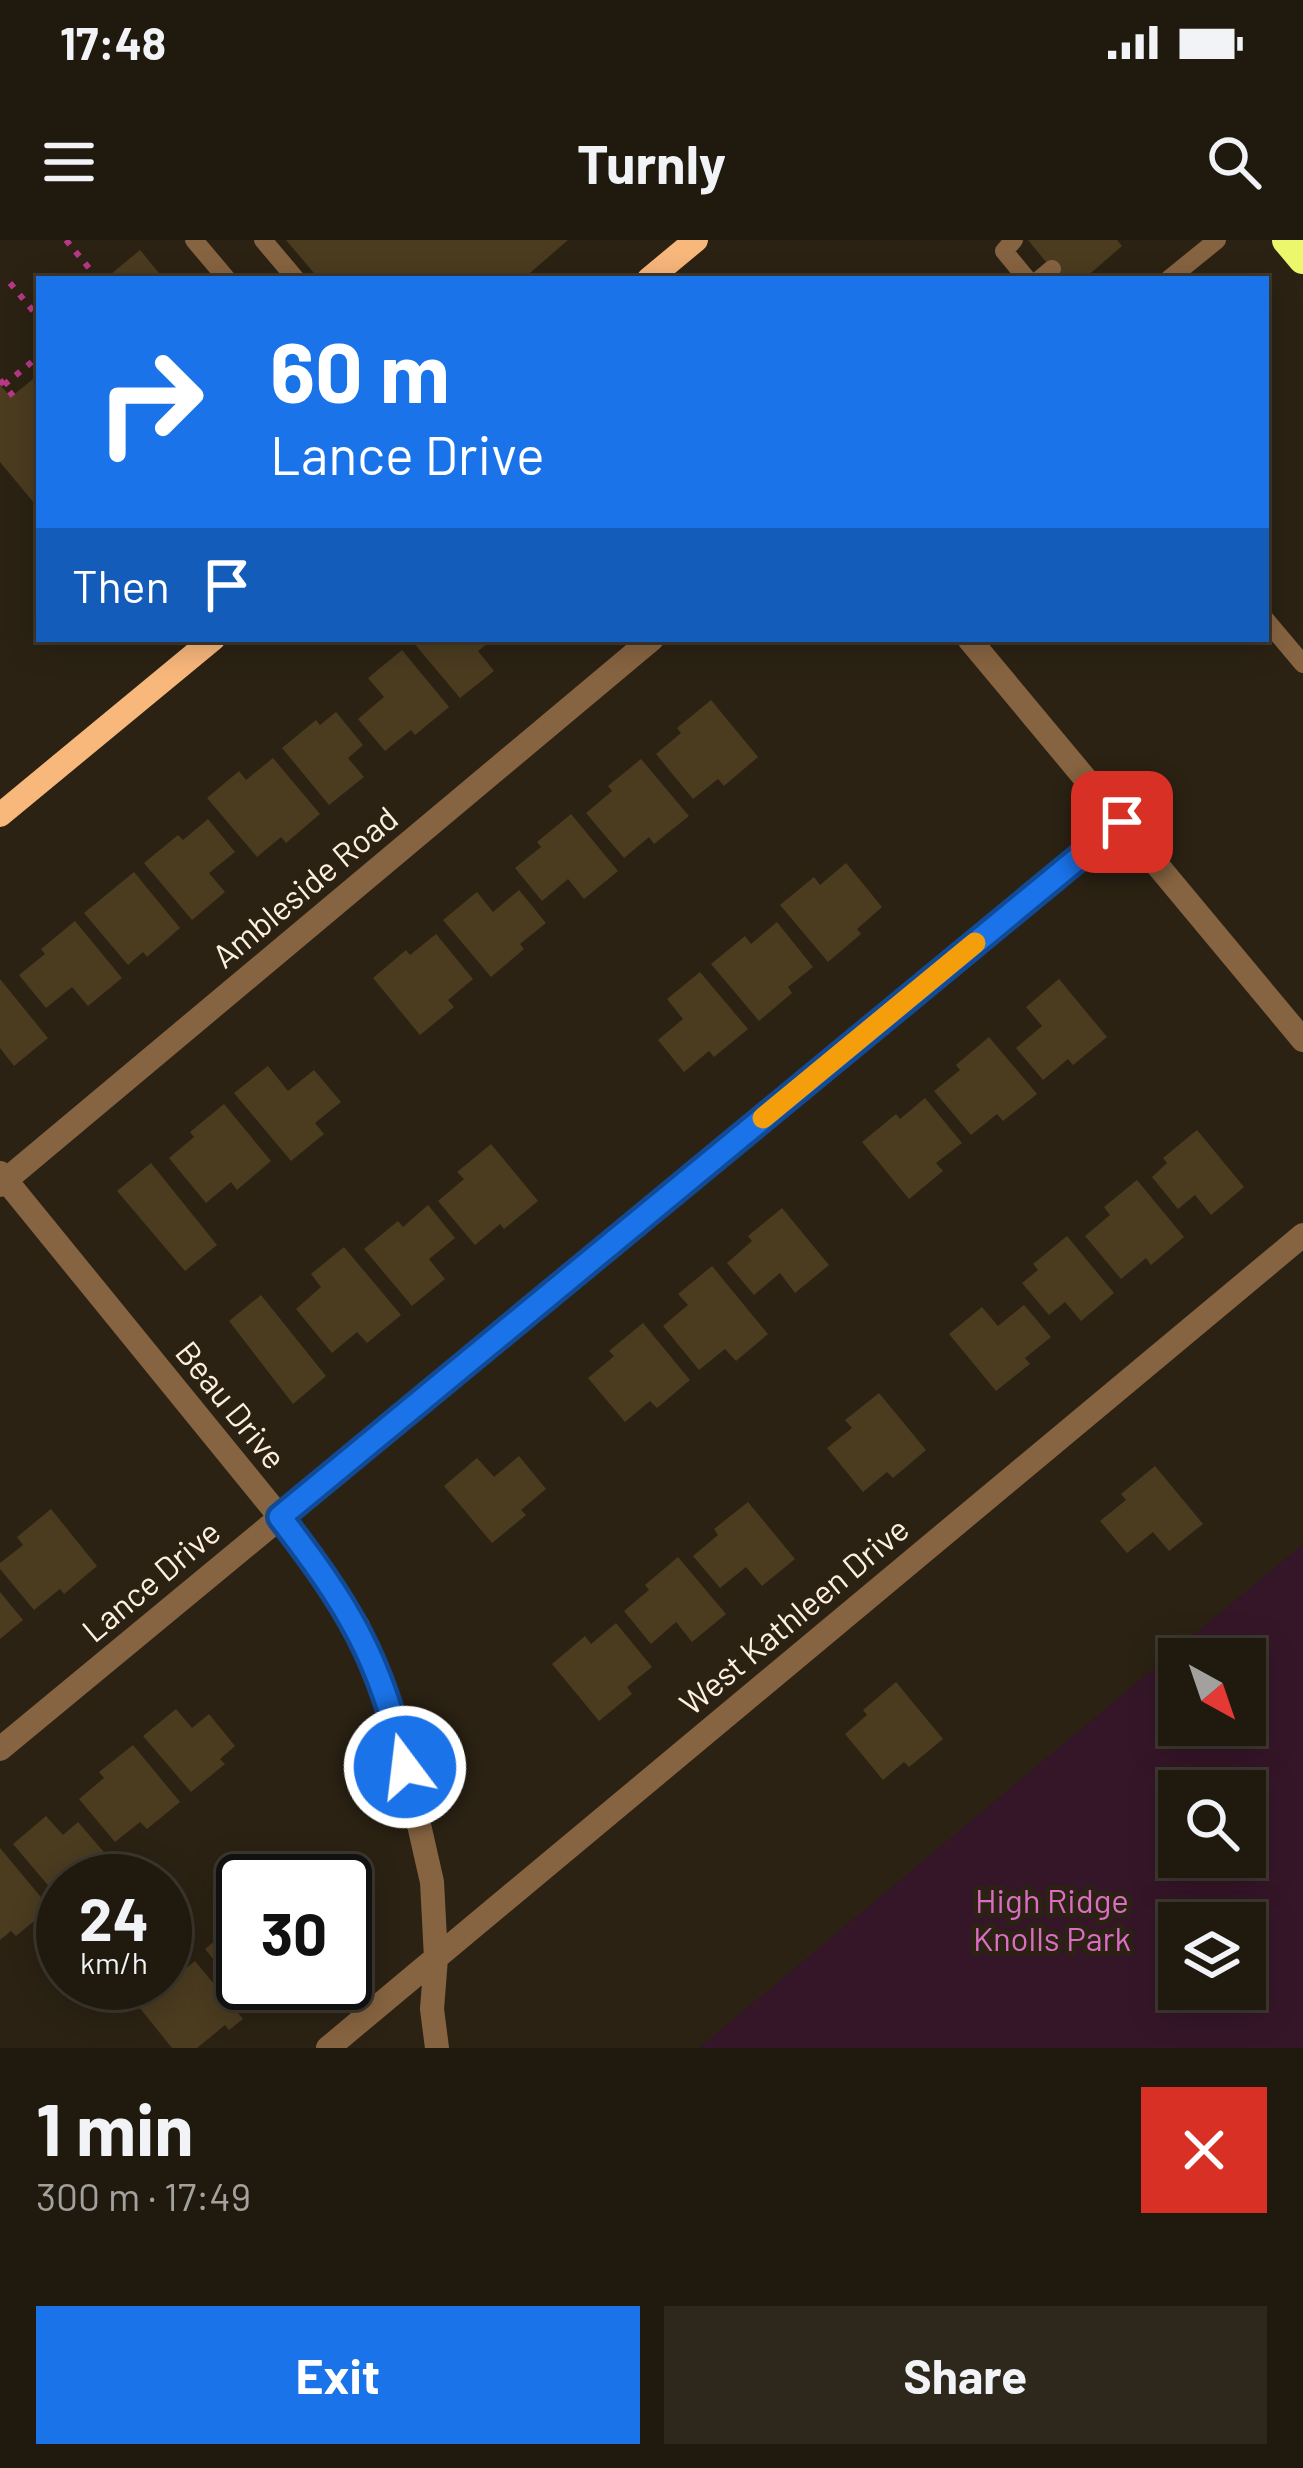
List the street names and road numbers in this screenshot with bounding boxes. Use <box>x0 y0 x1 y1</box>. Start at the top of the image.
street label: Ambleside Road <box>204 797 405 975</box>
street label: Beau Drive <box>168 1332 295 1476</box>
street label: West Kathleen Drive <box>671 1508 916 1723</box>
street label: Lance Drive <box>73 1511 228 1650</box>

